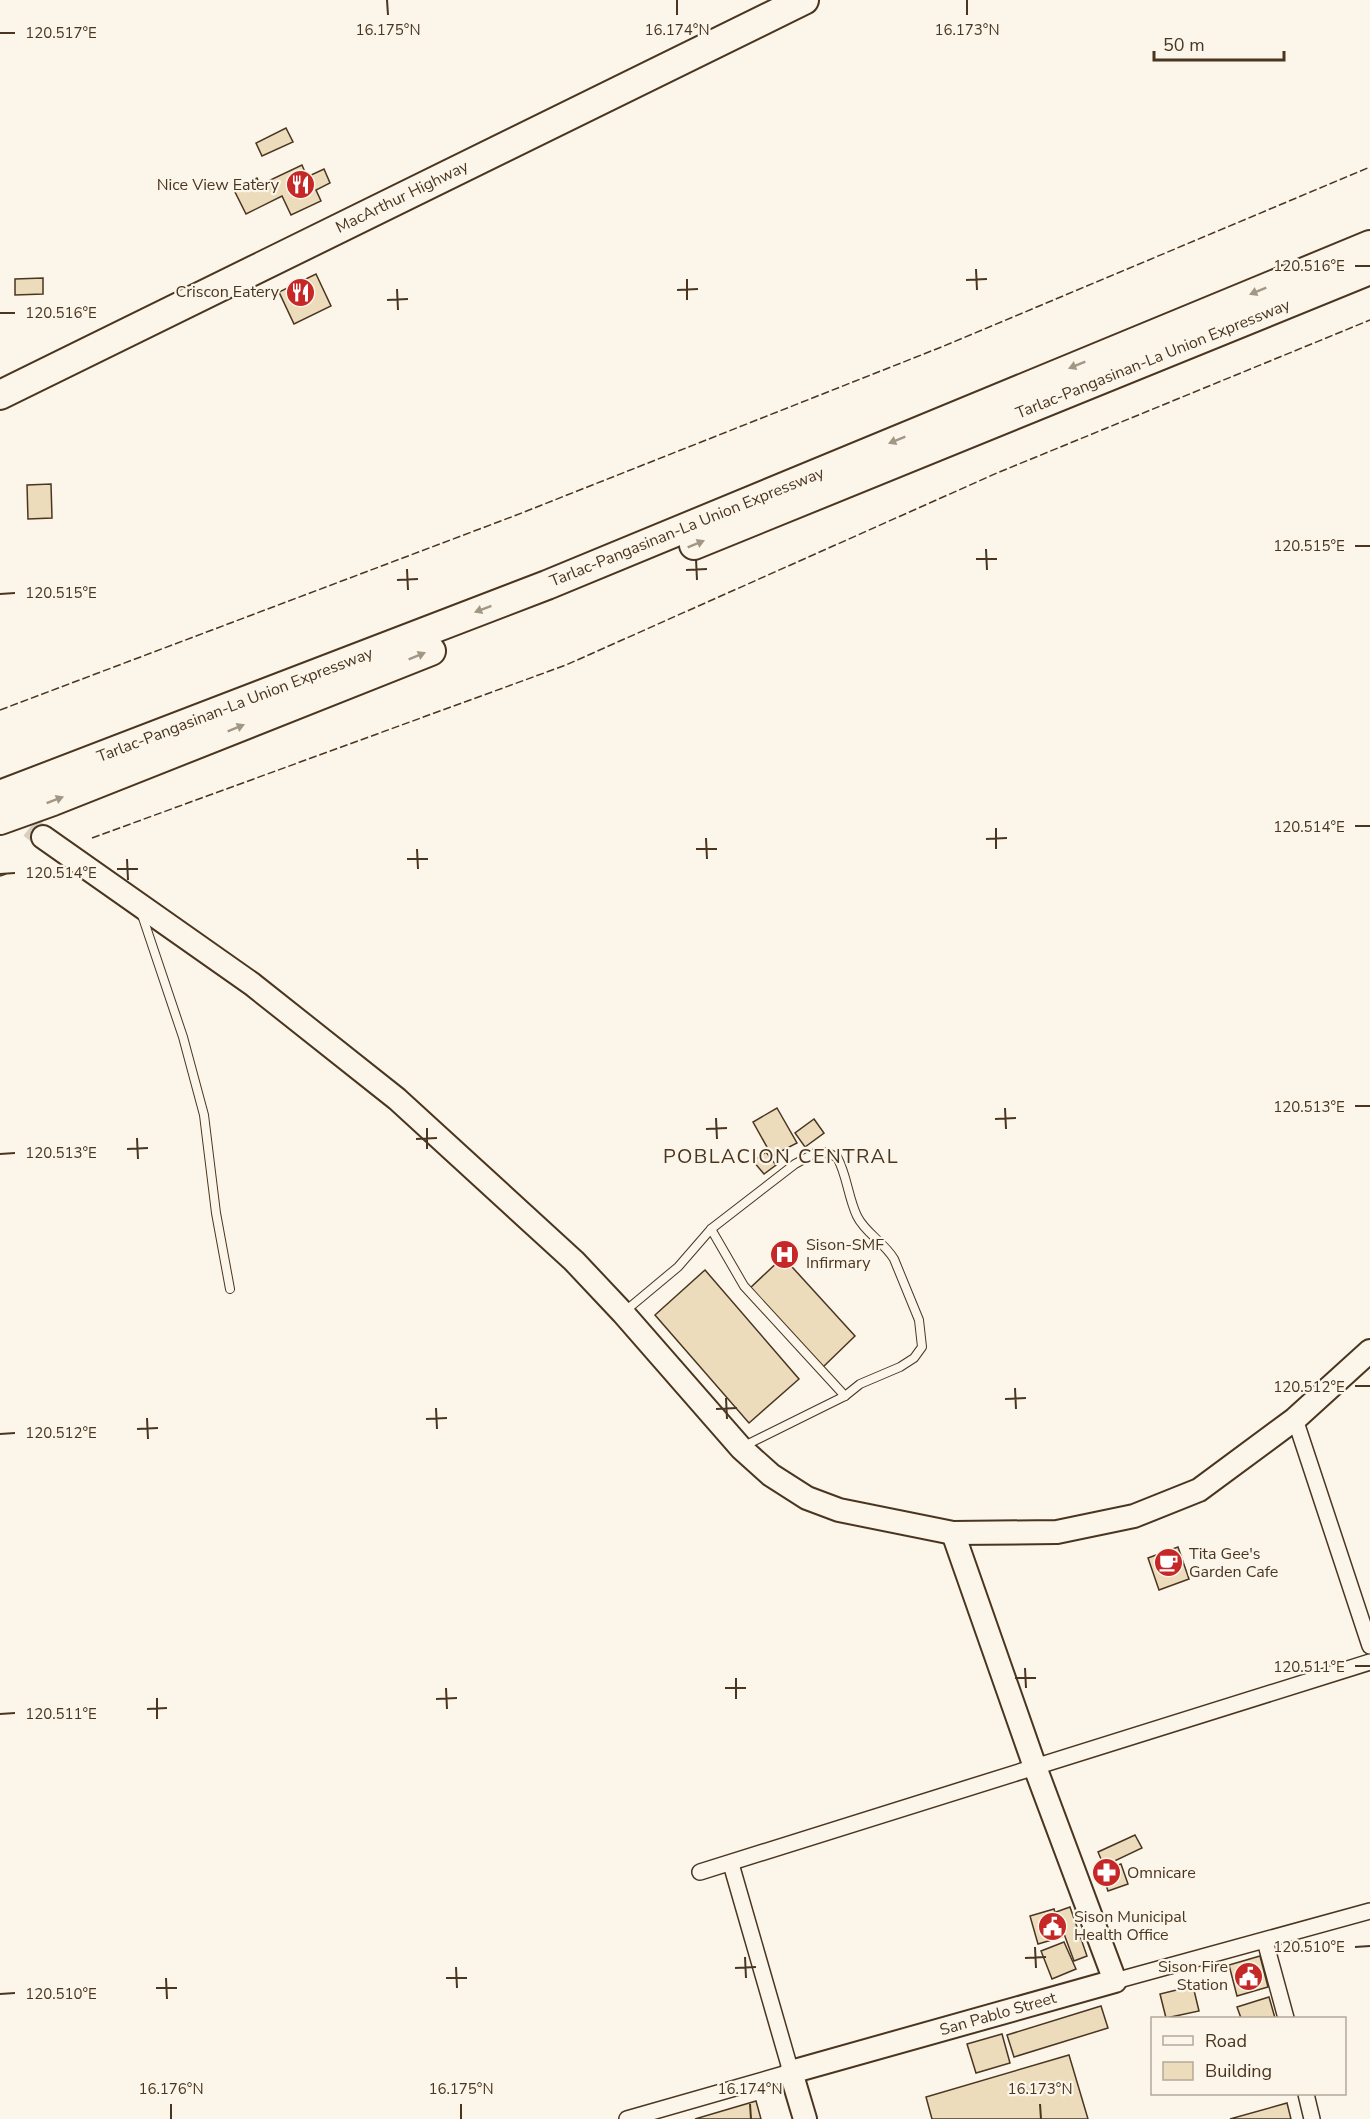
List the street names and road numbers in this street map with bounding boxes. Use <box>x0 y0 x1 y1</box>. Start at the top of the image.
street label: MacArthur Highway <box>332 155 473 239</box>
street label: Tarlac-Pangasinan-La Union Expressway <box>1013 293 1294 424</box>
street label: Tarlac-Pangasinan-La Union Expressway <box>547 461 828 592</box>
street label: Tarlac-Pangasinan-La Union Expressway <box>94 642 377 768</box>
street label: San Pablo Street <box>937 1987 1059 2041</box>

